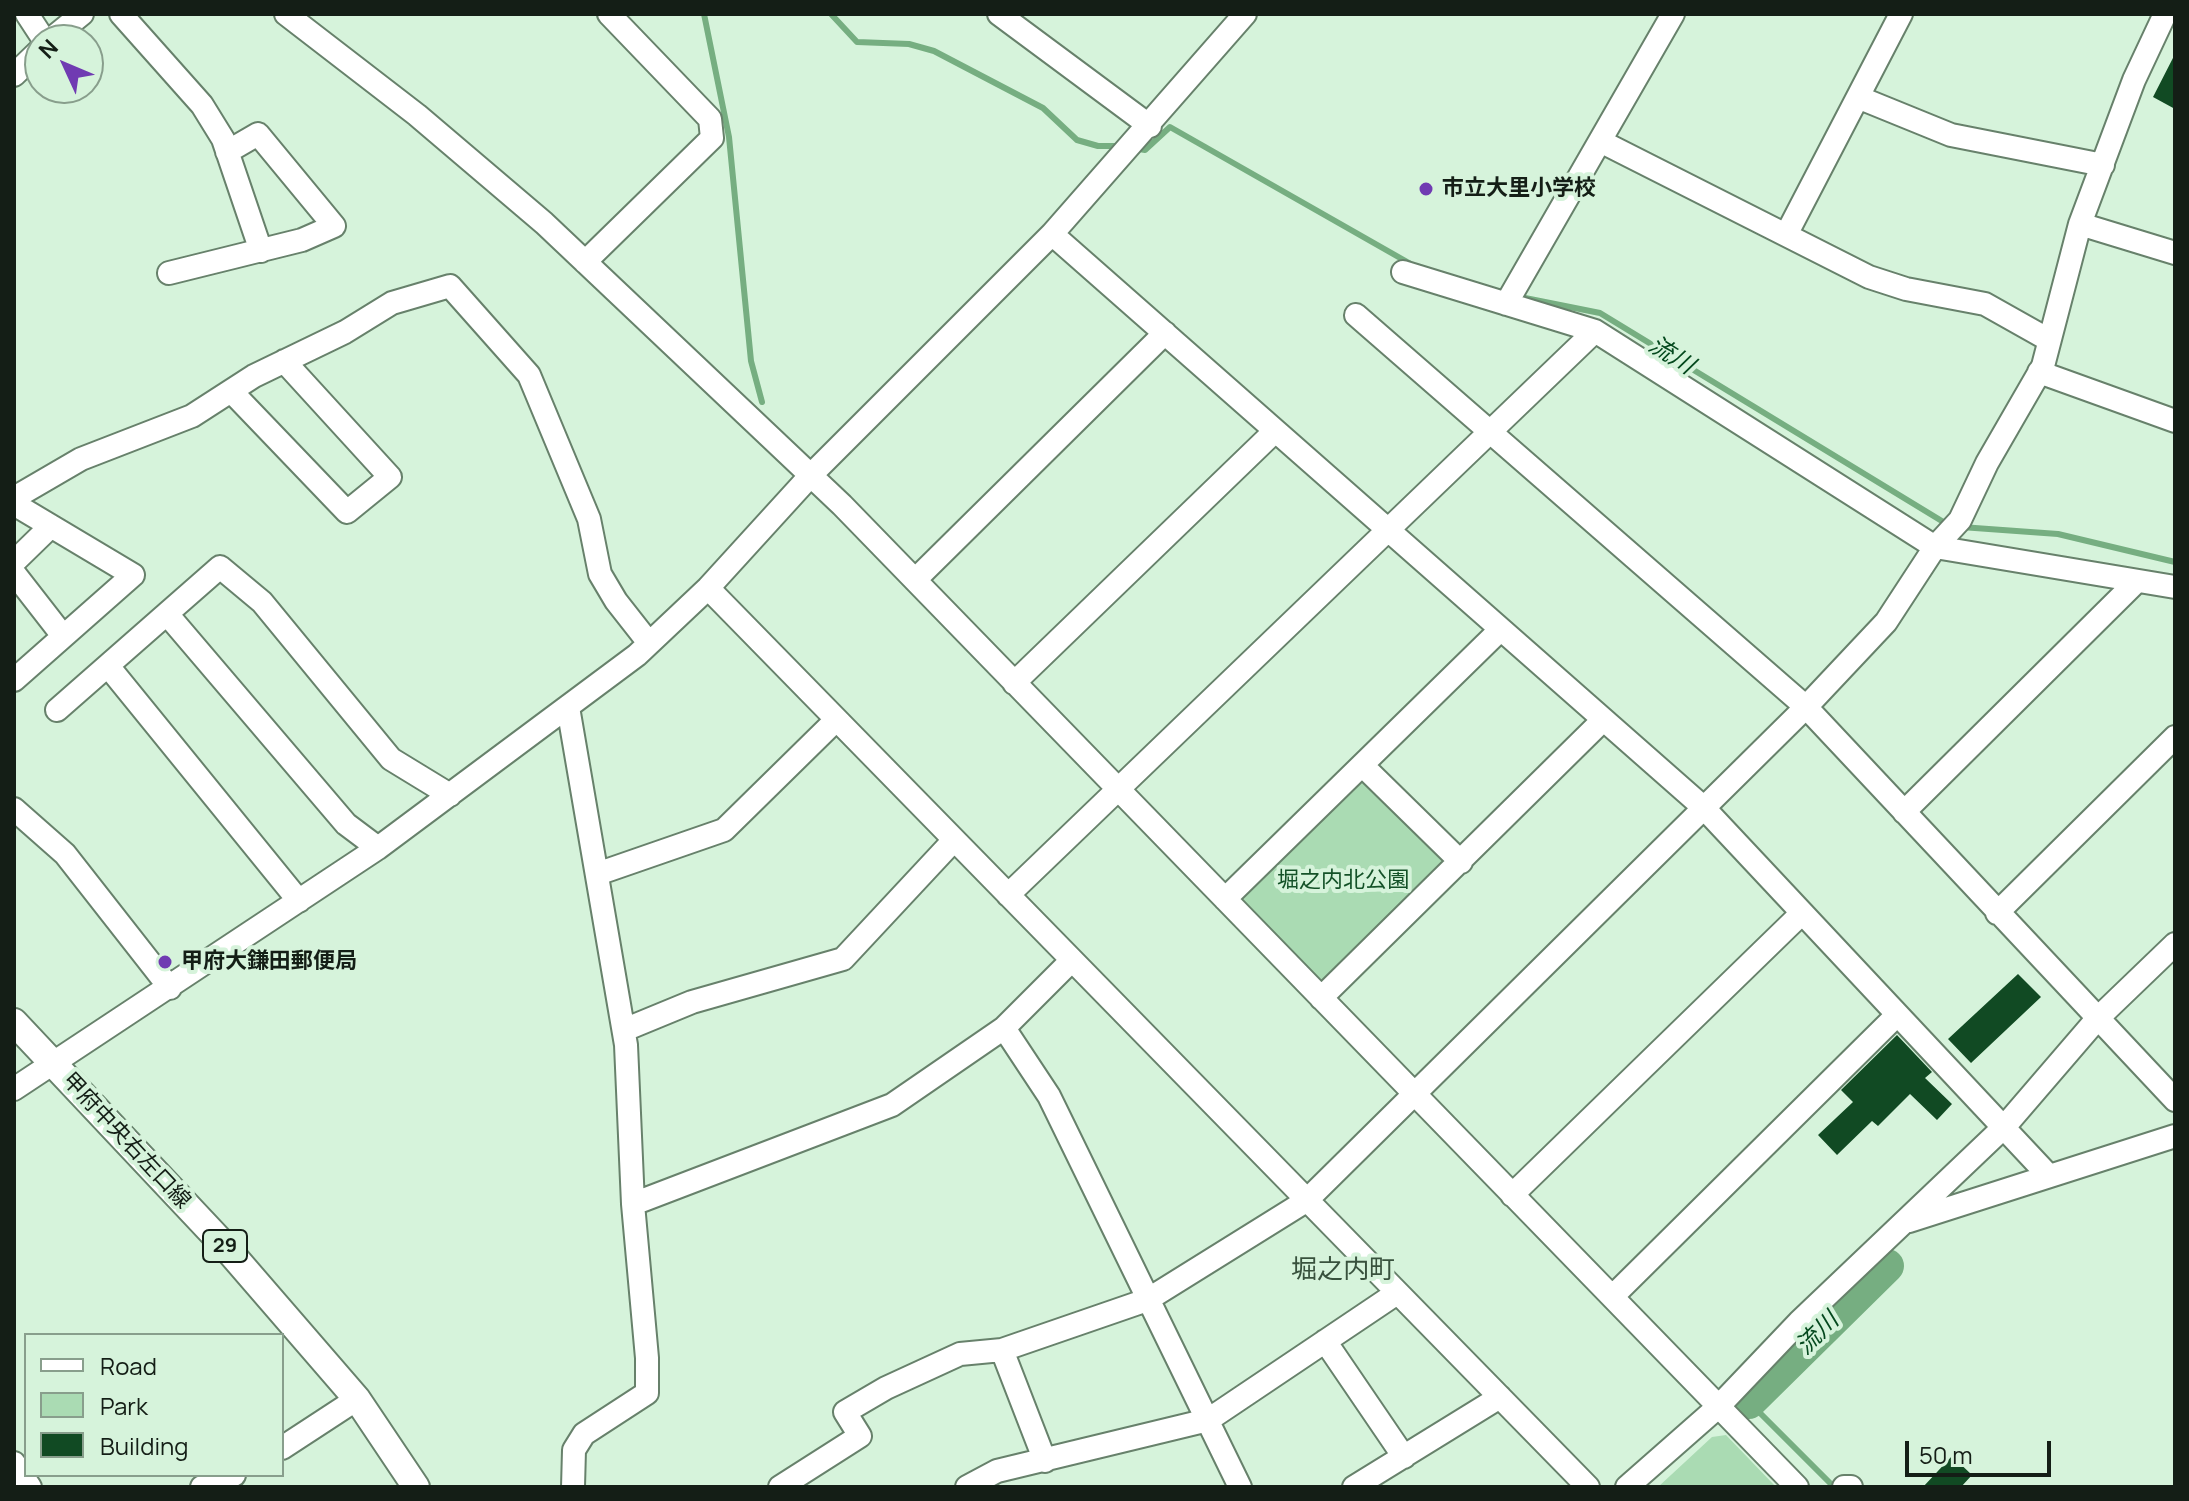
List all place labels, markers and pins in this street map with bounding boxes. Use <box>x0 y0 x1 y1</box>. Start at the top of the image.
place label: 市立大里小学校 <box>1442 176 1596 202</box>
marker: 市立大里小学校 <box>1417 180 1435 198</box>
place label: 甲府大鎌田郵便局 <box>181 949 357 975</box>
marker: 甲府大鎌田郵便局 <box>156 953 174 971</box>

